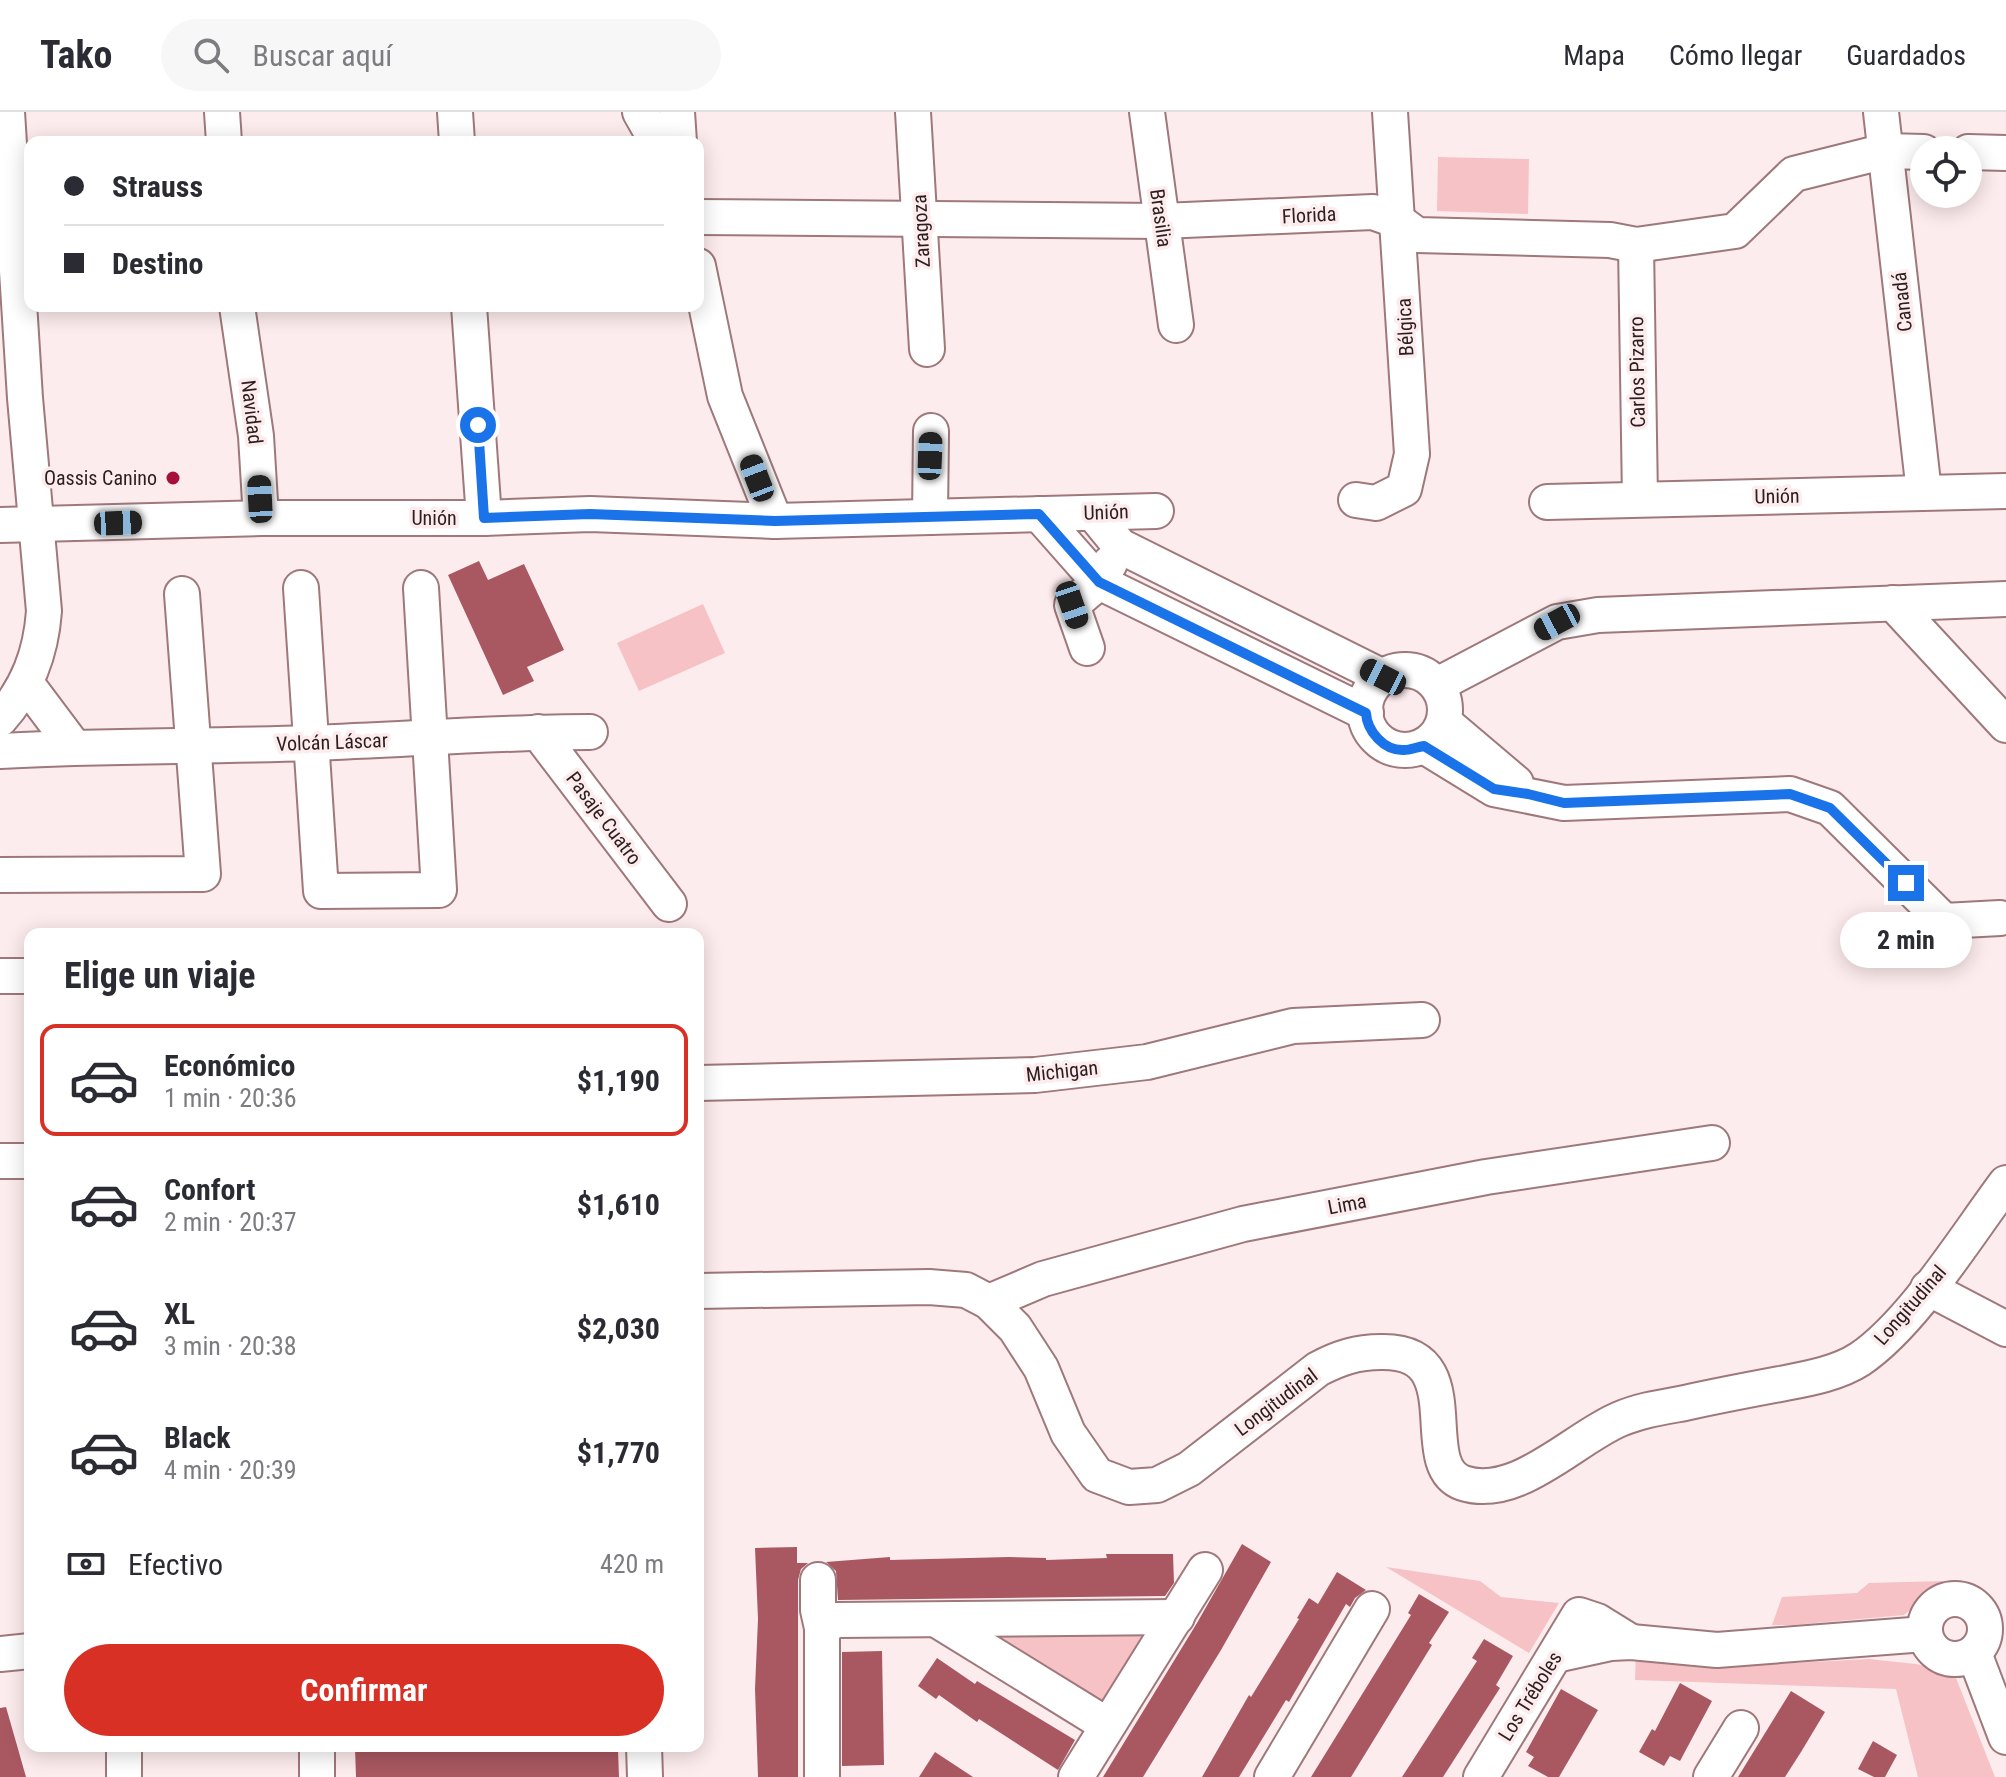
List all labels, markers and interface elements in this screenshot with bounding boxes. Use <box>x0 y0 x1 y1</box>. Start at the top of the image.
search box <box>161 19 721 91</box>
text: Tako <box>40 33 113 77</box>
icon: search <box>189 33 233 77</box>
text: Buscar aquí <box>253 38 392 73</box>
text: Mapa <box>1563 39 1625 72</box>
text: Cómo llegar <box>1669 39 1802 72</box>
text: Guardados <box>1846 39 1966 72</box>
map controls <box>1910 136 1982 208</box>
button: locate <box>1910 136 1982 208</box>
text: Strauss <box>112 169 203 204</box>
street label: Brasilia <box>1145 187 1177 249</box>
street label: Zaragoza <box>907 194 935 268</box>
street label: Florida <box>1281 202 1337 228</box>
text: Destino <box>112 246 203 281</box>
street label: Canadá <box>1887 271 1917 333</box>
street label: Bélgica <box>1391 297 1419 357</box>
street label: Carlos Pizarro <box>1624 316 1650 428</box>
street label: Navidad <box>236 379 268 445</box>
route start <box>460 407 496 443</box>
car <box>917 432 943 480</box>
car <box>737 451 777 505</box>
place label: Oassis Canino <box>44 466 157 490</box>
marker: Oassis Canino <box>164 469 182 487</box>
car <box>247 474 273 524</box>
street label: Unión <box>1754 484 1800 508</box>
street label: Unión <box>1083 499 1129 525</box>
street label: Unión <box>411 506 457 530</box>
car <box>94 510 142 536</box>
car <box>1053 578 1091 632</box>
car <box>1530 600 1584 644</box>
car <box>1356 655 1410 699</box>
street label: Volcán Láscar <box>276 728 388 756</box>
street label: Pasaje Cuatro <box>561 767 647 869</box>
route end <box>1888 865 1924 901</box>
callout: 2 min <box>1840 911 1972 967</box>
text: 2 min <box>1877 925 1935 955</box>
text: Elige un viaje <box>64 955 255 997</box>
icon: car <box>68 1044 140 1116</box>
text: Económico <box>164 1048 295 1083</box>
street label: Michigan <box>1025 1055 1099 1087</box>
text: $1,190 <box>577 1063 660 1098</box>
text: 1 min · 20:36 <box>164 1083 297 1113</box>
icon: car <box>68 1168 140 1240</box>
text: Confort <box>164 1172 255 1207</box>
text: $1,610 <box>577 1187 660 1222</box>
street label: Lima <box>1326 1189 1368 1219</box>
text: 2 min · 20:37 <box>164 1207 297 1237</box>
street label: Longitudinal <box>1869 1260 1951 1350</box>
icon: car <box>68 1292 140 1364</box>
text: XL <box>164 1296 195 1331</box>
text: $2,030 <box>577 1311 660 1346</box>
text: 3 min · 20:38 <box>164 1331 297 1361</box>
street label: Longitudinal <box>1230 1363 1322 1441</box>
icon: car <box>68 1416 140 1488</box>
text: Black <box>164 1420 231 1455</box>
text: $1,770 <box>577 1435 660 1470</box>
text: 4 min · 20:39 <box>164 1455 297 1485</box>
icon: cash <box>64 1542 108 1586</box>
text: Efectivo <box>128 1547 223 1582</box>
text: 420 m <box>600 1549 664 1579</box>
button: Confirmar <box>64 1644 664 1736</box>
street label: Los Tréboles <box>1493 1647 1567 1745</box>

